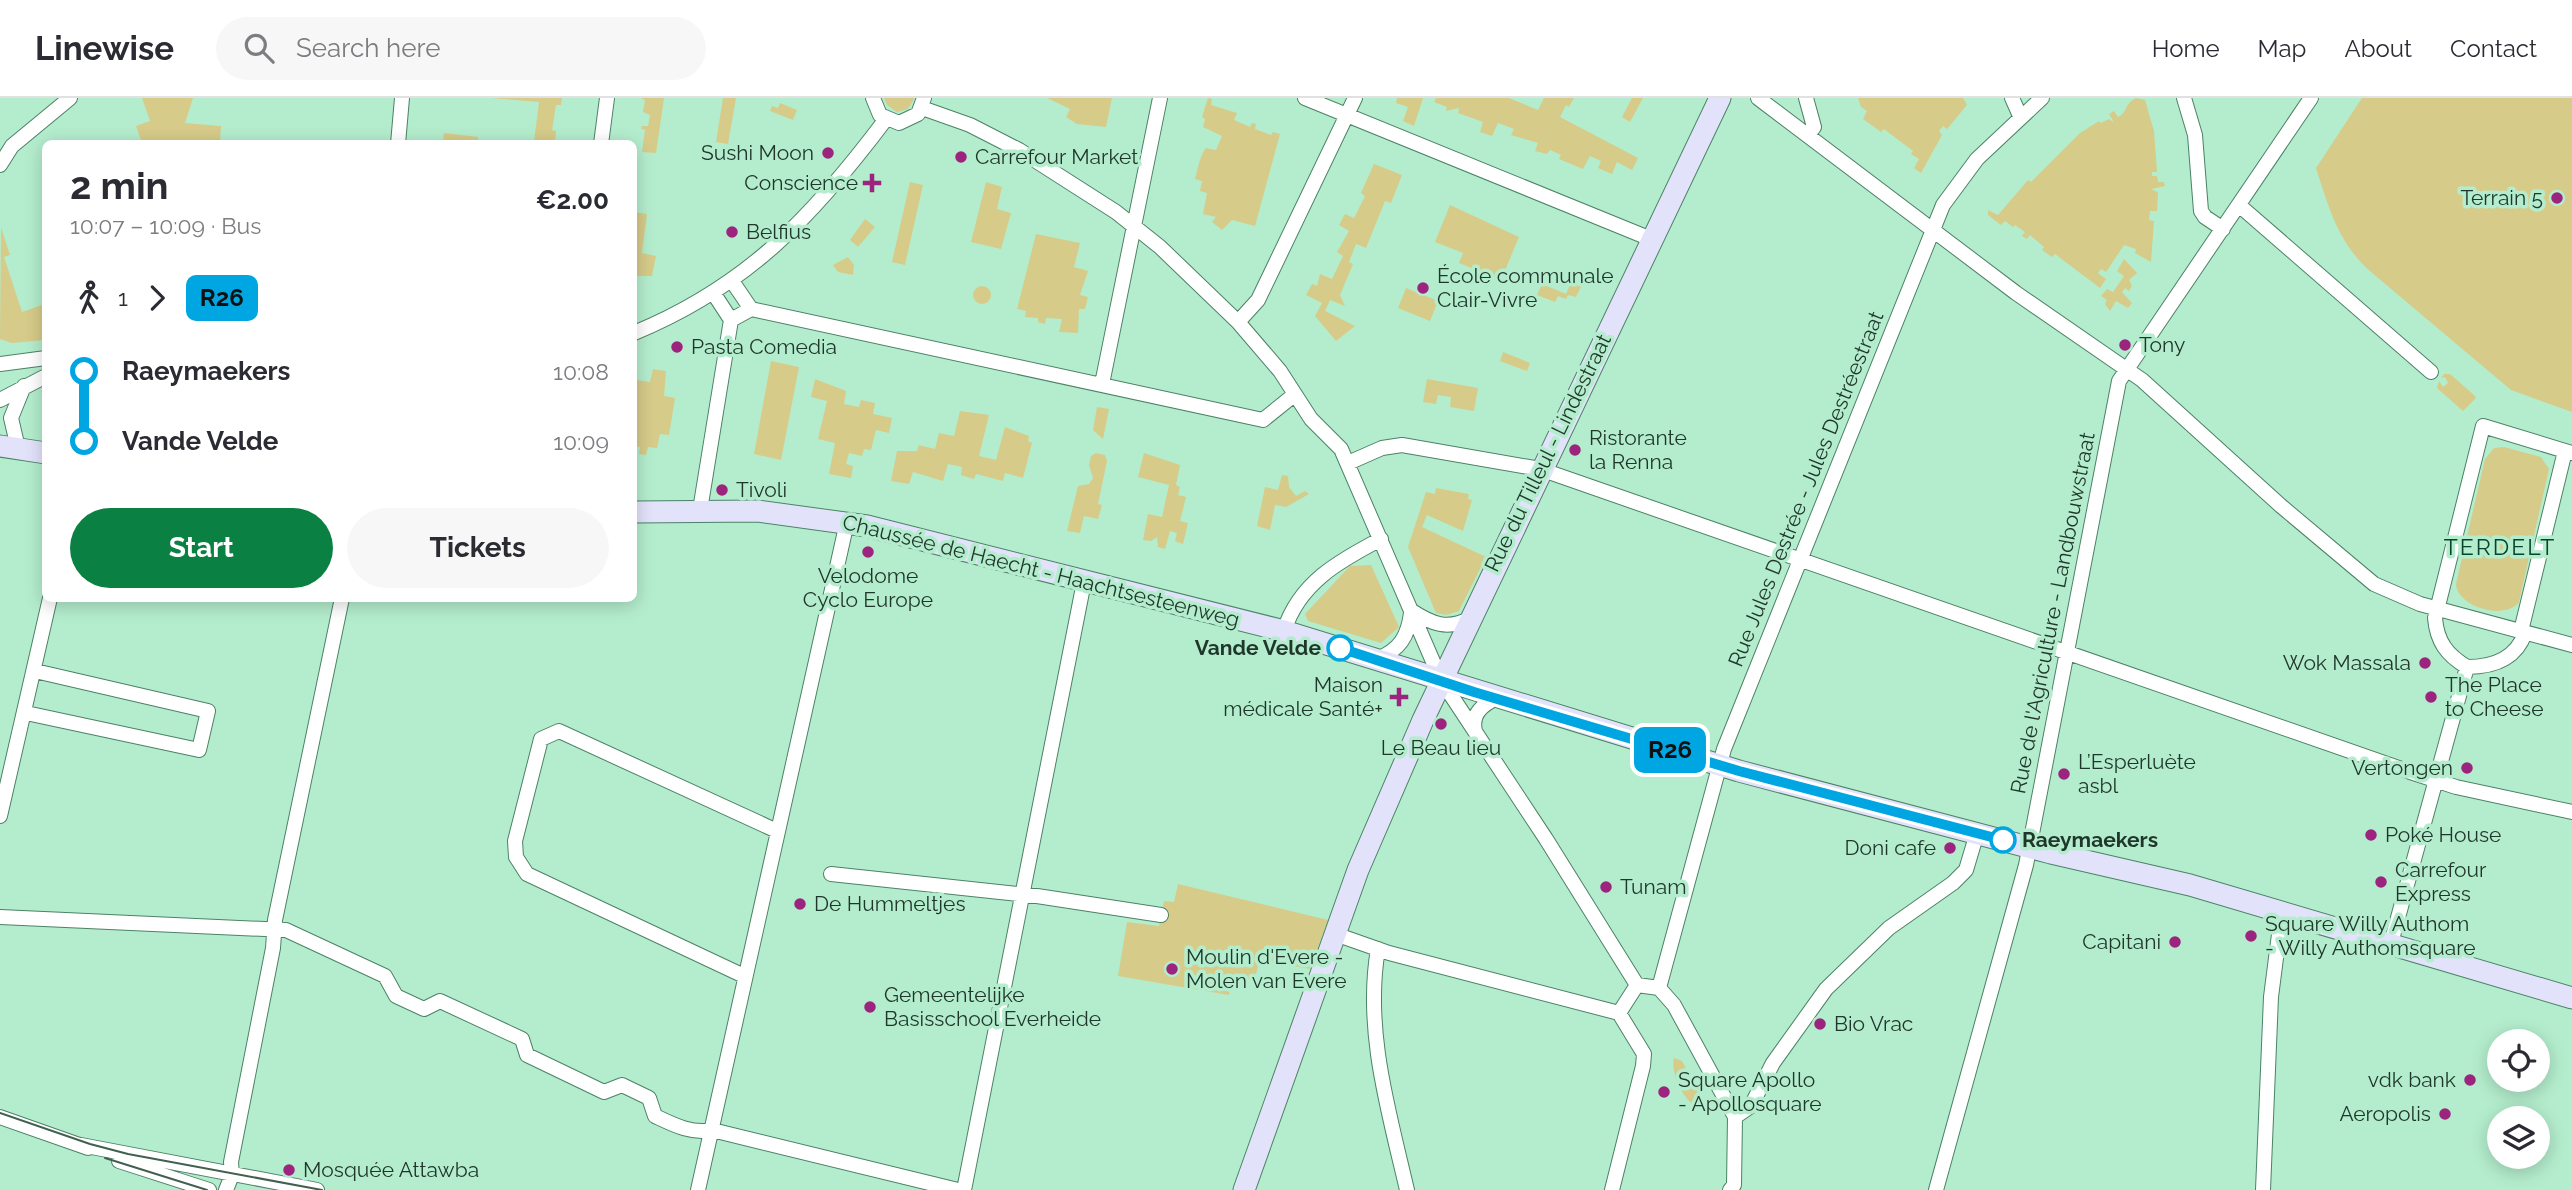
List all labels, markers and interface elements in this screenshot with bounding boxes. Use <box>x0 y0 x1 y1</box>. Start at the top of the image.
search box <box>216 17 706 80</box>
text: Linewise <box>35 29 174 68</box>
icon: search <box>240 29 278 67</box>
text: Search here <box>296 33 440 63</box>
text: Home <box>2152 34 2220 63</box>
text: Map <box>2258 34 2306 63</box>
text: About <box>2344 34 2412 63</box>
text: Contact <box>2450 34 2537 63</box>
place label: Sushi Moon <box>701 140 814 165</box>
place label: Carrefour Market <box>975 144 1138 169</box>
marker: Sushi Moon <box>820 145 836 161</box>
marker: Carrefour Market <box>953 149 969 165</box>
text: 2 min <box>70 163 169 208</box>
place label: Conscience <box>744 170 858 195</box>
marker: Conscience <box>864 175 880 191</box>
text: €2.00 <box>536 185 609 215</box>
place label: Terrain 5 <box>2460 185 2543 210</box>
marker: Terrain 5 <box>2549 190 2565 206</box>
text: 10:07 – 10:09 · Bus <box>70 212 261 239</box>
place label: Belfius <box>746 219 811 244</box>
marker: Belfius <box>724 224 740 240</box>
place label: École communale Clair-Vivre <box>1437 263 1614 312</box>
icon: walk <box>70 279 108 317</box>
icon: forward <box>138 279 176 317</box>
marker: École communale Clair-Vivre <box>1415 280 1431 296</box>
text: R26 <box>200 283 244 312</box>
text: 1 <box>118 284 128 311</box>
street label: Rue Jules Destrée - Jules Destréestraat <box>1723 308 1888 670</box>
street label: Rue du Tilleul - Lindestraat <box>1479 330 1616 576</box>
place label: Tony <box>2139 332 2185 357</box>
place label: Pasta Comedia <box>691 334 837 359</box>
marker: Tony <box>2117 337 2133 353</box>
marker: Pasta Comedia <box>669 339 685 355</box>
text: Raeymaekers <box>122 356 290 386</box>
text: 10:08 <box>553 358 609 385</box>
place label: Ristorante la Renna <box>1589 425 1687 474</box>
text: Vande Velde <box>122 426 278 456</box>
text: 10:09 <box>553 428 609 455</box>
street label: Rue de l'Agriculture - Landbouwstraat <box>2005 430 2100 796</box>
marker: Ristorante la Renna <box>1567 442 1583 458</box>
place label: Tivoli <box>736 477 787 502</box>
marker: Tivoli <box>714 482 730 498</box>
button: Start <box>70 508 333 588</box>
button: Tickets <box>347 508 609 588</box>
street label: Chaussée de Haecht - Haachtsesteenweg <box>840 509 1242 632</box>
district label: TERDELT <box>2444 533 2556 560</box>
marker: Velodome Cyclo Europe <box>860 544 876 560</box>
place label: Velodome Cyclo Europe <box>803 563 933 612</box>
place label: Vande Velde <box>1195 635 1321 660</box>
marker: Vande Velde <box>1327 635 1353 661</box>
place label: Wok Massala <box>2283 650 2411 675</box>
marker: Wok Massala <box>2417 655 2433 671</box>
place label: Maison médicale Santé+ <box>1223 672 1383 721</box>
place label: The Place to Cheese <box>2445 672 2543 721</box>
marker: Maison médicale Santé+ <box>1389 687 1409 707</box>
marker: The Place to Cheese <box>2423 689 2439 705</box>
marker: Le Beau lieu <box>1433 716 1449 732</box>
line badge: R26 <box>1630 727 1710 773</box>
place label: Le Beau lieu <box>1381 735 1501 760</box>
text: R26 <box>1648 735 1692 764</box>
place label: L’Esperluète asbl <box>2078 749 2196 798</box>
place label: Vertongen <box>2351 755 2453 780</box>
marker: Vertongen <box>2459 760 2475 776</box>
marker: L’Esperluète asbl <box>2056 766 2072 782</box>
place label: Poké House <box>2385 822 2501 847</box>
marker: Raeymaekers <box>1990 827 2016 853</box>
place label: Raeymaekers <box>2022 827 2158 852</box>
marker: Poké House <box>2363 827 2379 843</box>
place label: Doni cafe <box>1845 835 1936 860</box>
marker: Doni cafe <box>1942 840 1958 856</box>
place label: Carrefour Express <box>2395 857 2487 906</box>
place label: Tunam <box>1620 874 1687 899</box>
marker: Carrefour Express <box>2373 874 2389 890</box>
marker: Tunam <box>1598 879 1614 895</box>
place label: De Hummeltjes <box>814 891 966 916</box>
marker: De Hummeltjes <box>792 896 808 912</box>
place label: Square Willy Authom - Willy Authomsquare <box>2265 911 2476 960</box>
marker: Square Willy Authom - Willy Authomsquare <box>2243 928 2259 944</box>
place label: Capitani <box>2082 929 2161 954</box>
marker: Capitani <box>2167 934 2183 950</box>
place label: Moulin d'Evere - Molen van Evere <box>1186 944 1347 993</box>
marker: Moulin d'Evere - Molen van Evere <box>1164 961 1180 977</box>
place label: Gemeentelijke Basisschool Everheide <box>884 982 1101 1031</box>
marker: Gemeentelijke Basisschool Everheide <box>862 999 878 1015</box>
place label: Bio Vrac <box>1834 1011 1913 1036</box>
marker: Bio Vrac <box>1812 1016 1828 1032</box>
map controls <box>2487 1029 2550 1169</box>
button: locate <box>2487 1029 2550 1092</box>
place label: Square Apollo - Apollosquare <box>1678 1067 1822 1116</box>
place label: vdk bank <box>2368 1067 2456 1092</box>
marker: vdk bank <box>2462 1072 2478 1088</box>
marker: Square Apollo - Apollosquare <box>1656 1084 1672 1100</box>
place label: Aeropolis <box>2339 1101 2431 1126</box>
marker: Aeropolis <box>2437 1106 2453 1122</box>
button: layers <box>2487 1106 2550 1169</box>
place label: Mosquée Attawba <box>303 1157 479 1182</box>
marker: Mosquée Attawba <box>281 1162 297 1178</box>

